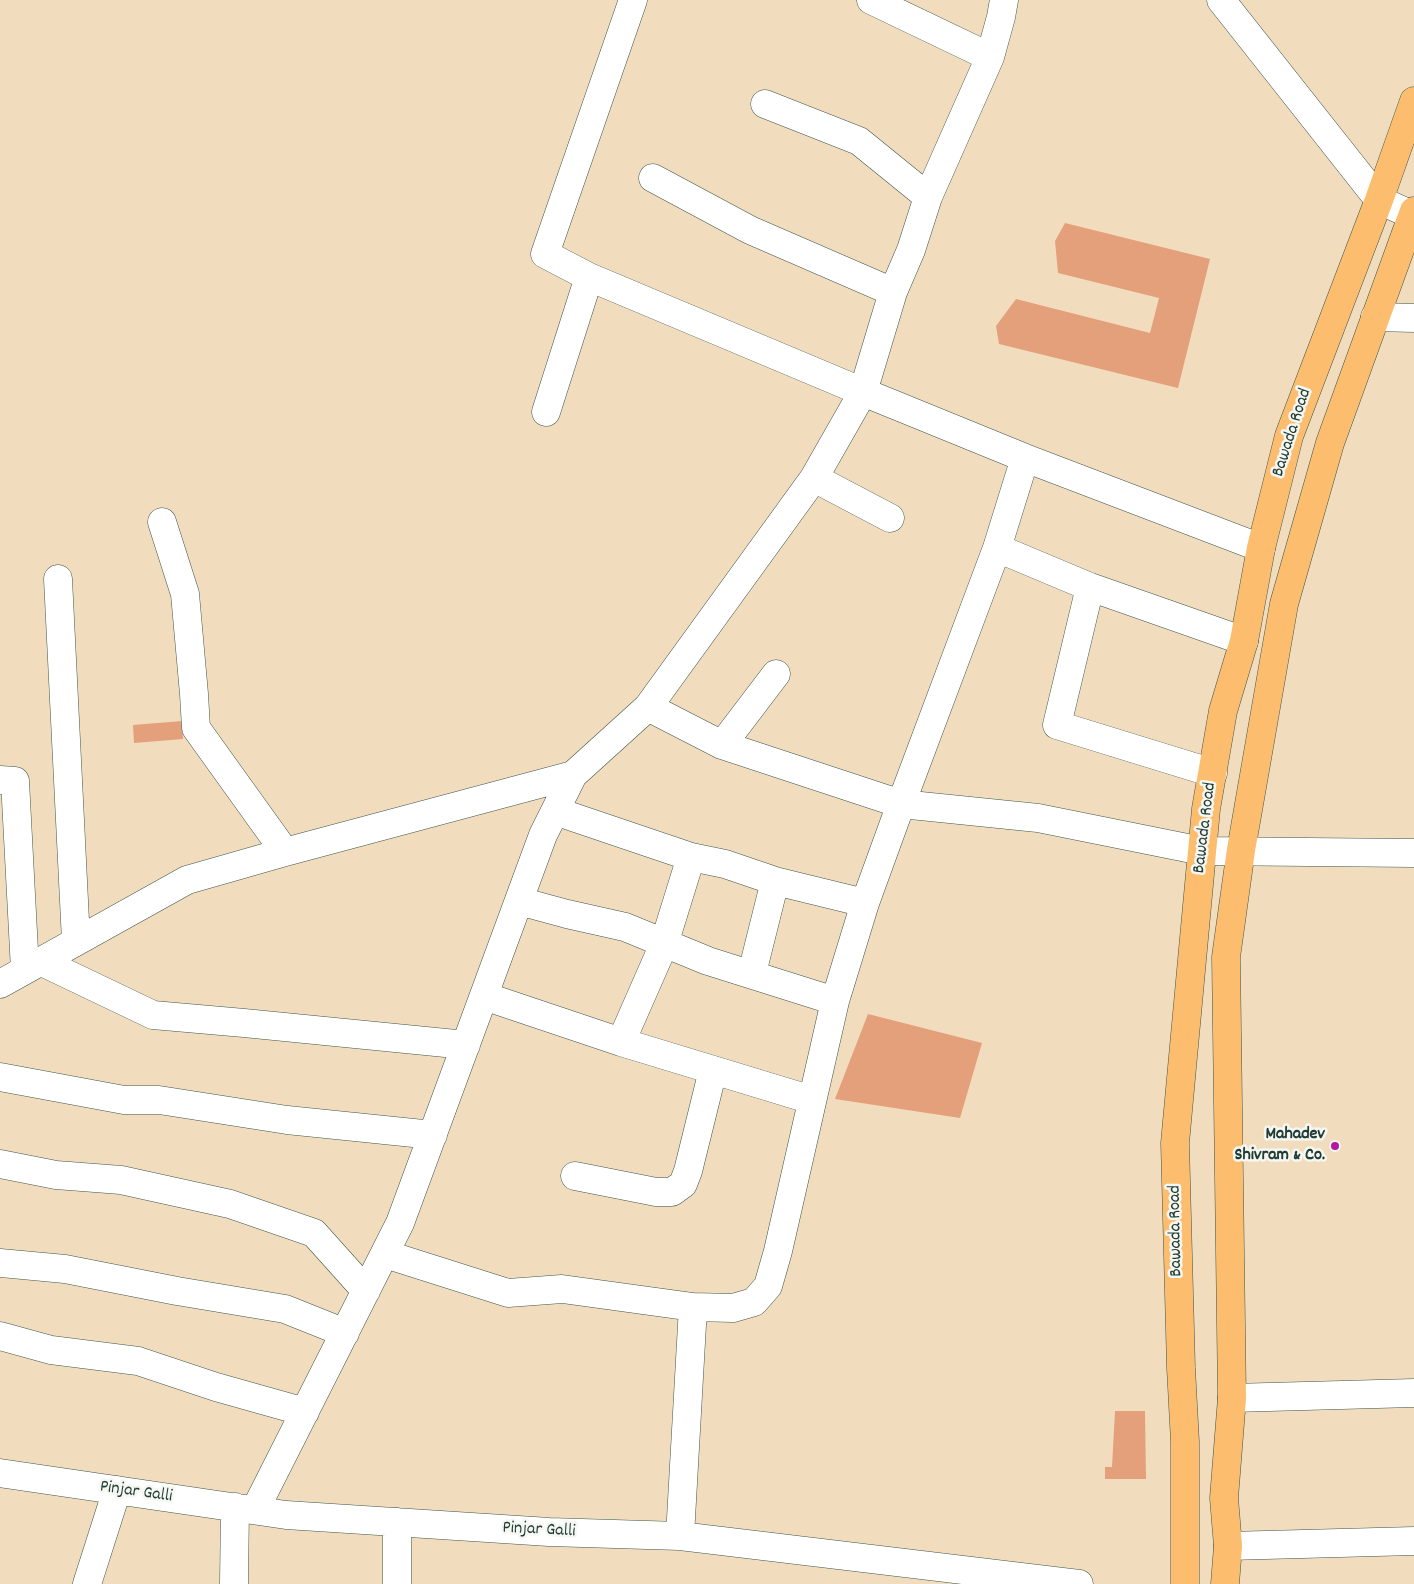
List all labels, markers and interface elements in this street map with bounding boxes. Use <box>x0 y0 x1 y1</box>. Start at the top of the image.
street label: Bawada Road <box>1269 386 1317 480</box>
street label: Bawada Road <box>1190 781 1222 875</box>
place label: Mahadev Shivram & Co. <box>1234 1125 1325 1168</box>
marker: Mahadev Shivram & Co. <box>1329 1140 1341 1152</box>
street label: Bawada Road <box>1165 1185 1189 1277</box>
street label: Pinjar Galli <box>98 1477 174 1509</box>
street label: Pinjar Galli <box>502 1518 576 1544</box>

